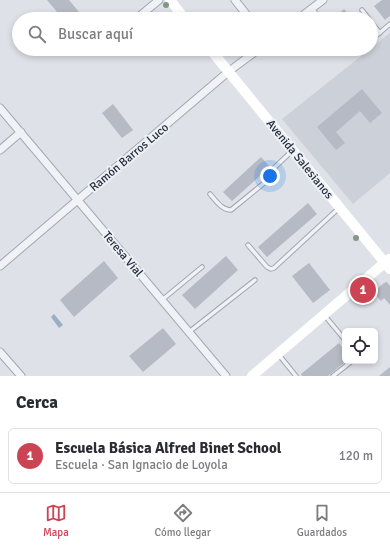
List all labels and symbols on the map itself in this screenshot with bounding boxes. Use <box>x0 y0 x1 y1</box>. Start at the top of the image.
street label: Avenida Salesianos <box>263 116 336 202</box>
street label: Ramón Barros Luco <box>87 120 172 195</box>
your location <box>260 166 280 186</box>
street label: Teresa Vial <box>99 228 146 281</box>
pin: 1 <box>350 275 376 305</box>

